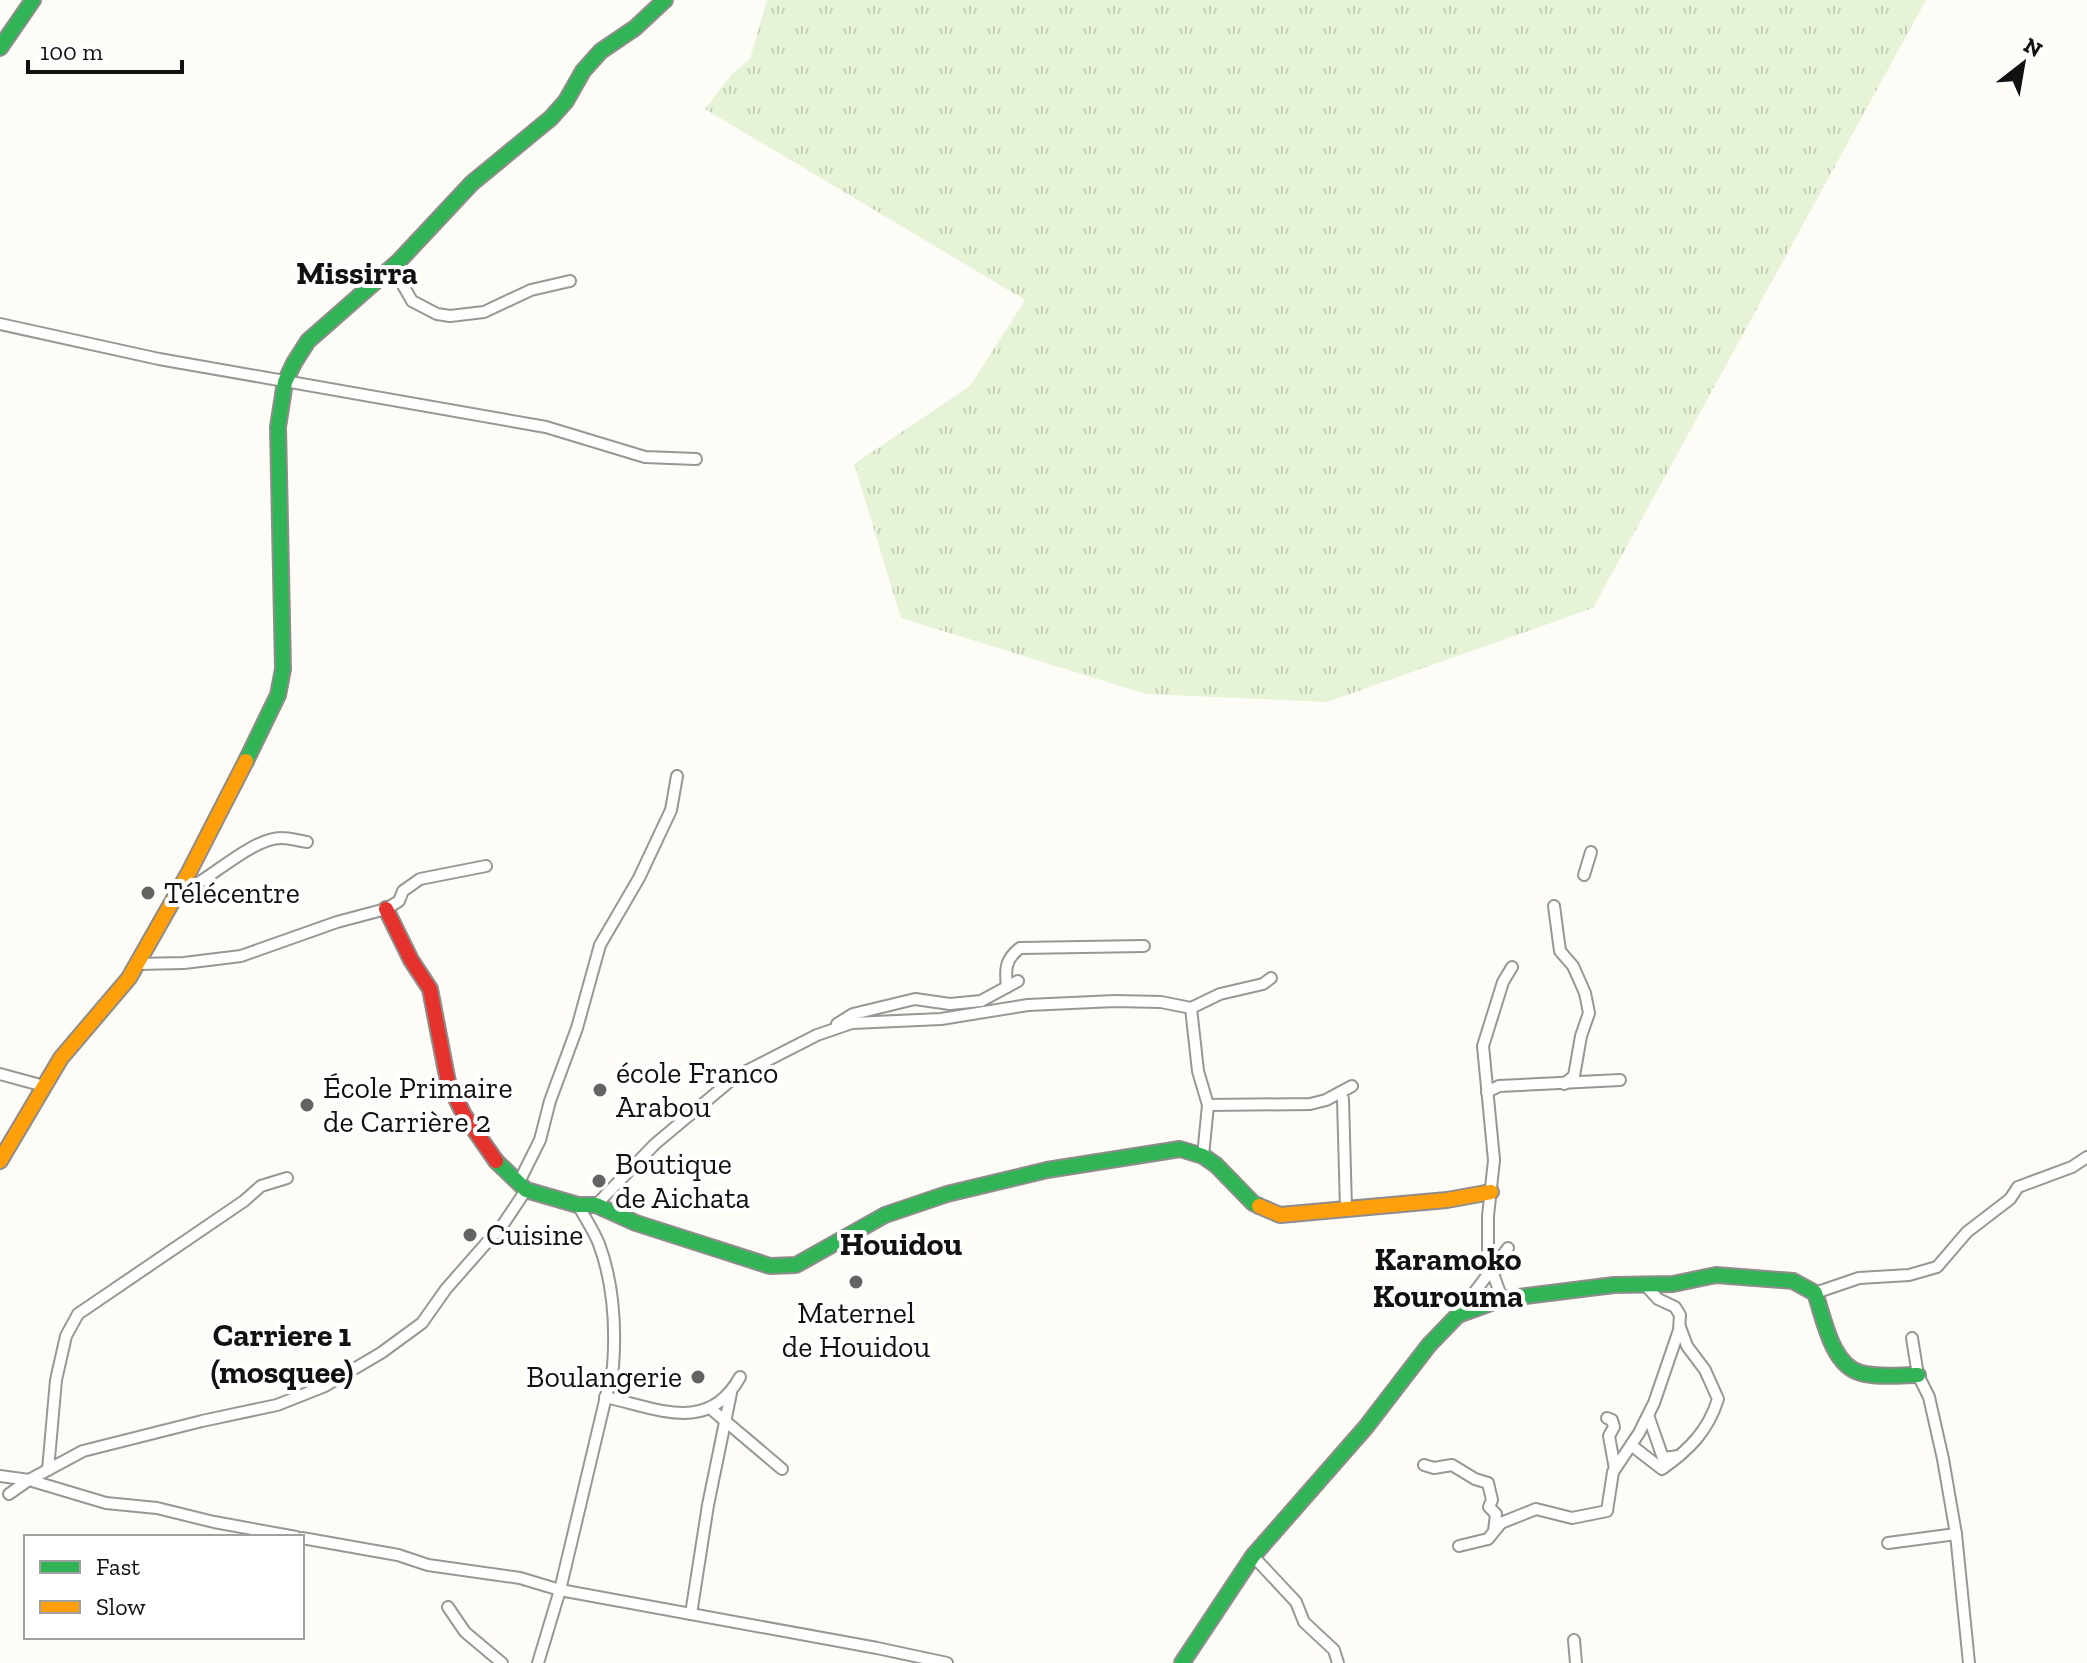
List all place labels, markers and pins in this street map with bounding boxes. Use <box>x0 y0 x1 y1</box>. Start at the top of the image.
place label: Télécentre <box>164 875 300 911</box>
marker: Télécentre <box>139 884 157 902</box>
place label: école Franco Arabou <box>616 1055 779 1125</box>
place label: École Primaire de Carrière 2 <box>323 1070 513 1140</box>
marker: école Franco Arabou <box>591 1081 609 1099</box>
marker: École Primaire de Carrière 2 <box>298 1096 316 1114</box>
place label: Boutique de Aichata <box>615 1146 750 1216</box>
marker: Boutique de Aichata <box>590 1172 608 1190</box>
place label: Cuisine <box>486 1217 583 1253</box>
marker: Cuisine <box>461 1226 479 1244</box>
marker: Maternel de Houidou <box>847 1273 865 1291</box>
place label: Maternel de Houidou <box>782 1295 930 1365</box>
place label: Boulangerie <box>526 1359 682 1395</box>
marker: Boulangerie <box>689 1368 707 1386</box>

